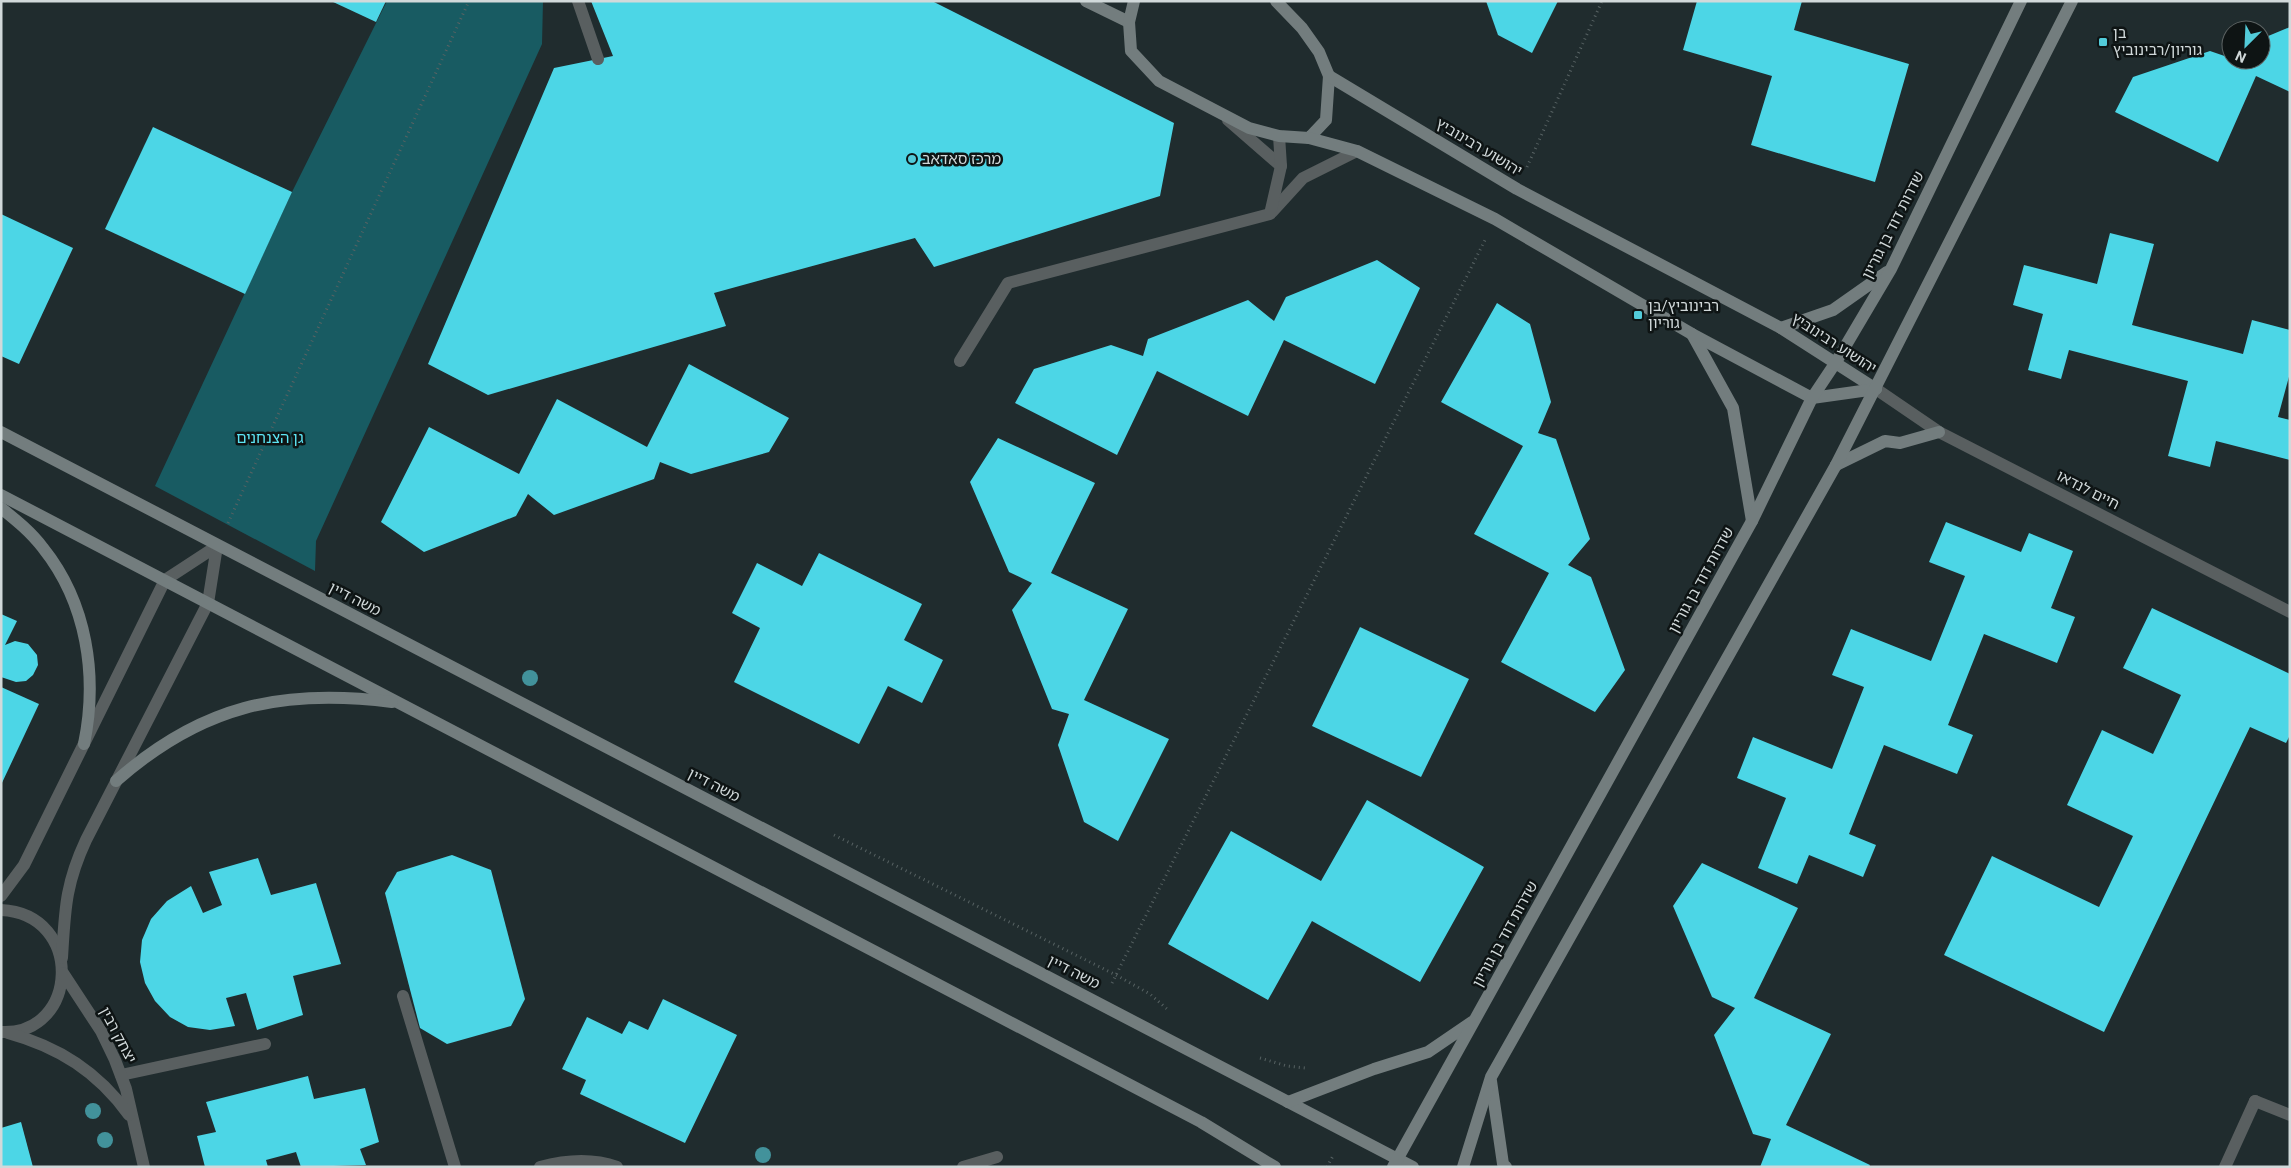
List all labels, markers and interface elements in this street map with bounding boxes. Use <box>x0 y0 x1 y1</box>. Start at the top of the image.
north arrow <box>2221 20 2271 70</box>
place label: בן גוריון/רבינוביץ <box>2113 24 2203 59</box>
marker: בן גוריון/רבינוביץ <box>2097 36 2109 48</box>
text: N <box>2233 48 2248 66</box>
street label: יהושוע רבינוביץ <box>1433 114 1525 180</box>
place label: מרכז סאדאב <box>922 150 1001 168</box>
marker: מרכז סאדאב <box>906 153 918 165</box>
street label: שדרות דוד בן גוריון <box>1858 168 1928 282</box>
place label: רבינוביץ/בן גוריון <box>1648 297 1719 332</box>
marker: רבינוביץ/בן גוריון <box>1632 309 1644 321</box>
street label: יהושוע רבינוביץ <box>1788 309 1880 377</box>
park label: גן הצנחנים <box>236 429 304 447</box>
street label: חיים לנדאו <box>2054 467 2122 513</box>
street label: שדרות דוד בן גוריון <box>1664 524 1738 636</box>
street label: משה דיין <box>326 578 384 620</box>
street label: משה דיין <box>685 764 743 806</box>
street label: שדרות דוד בן גוריון <box>1468 878 1542 990</box>
street label: משה דיין <box>1045 951 1103 993</box>
street label: יצחק רבין <box>96 1004 140 1066</box>

